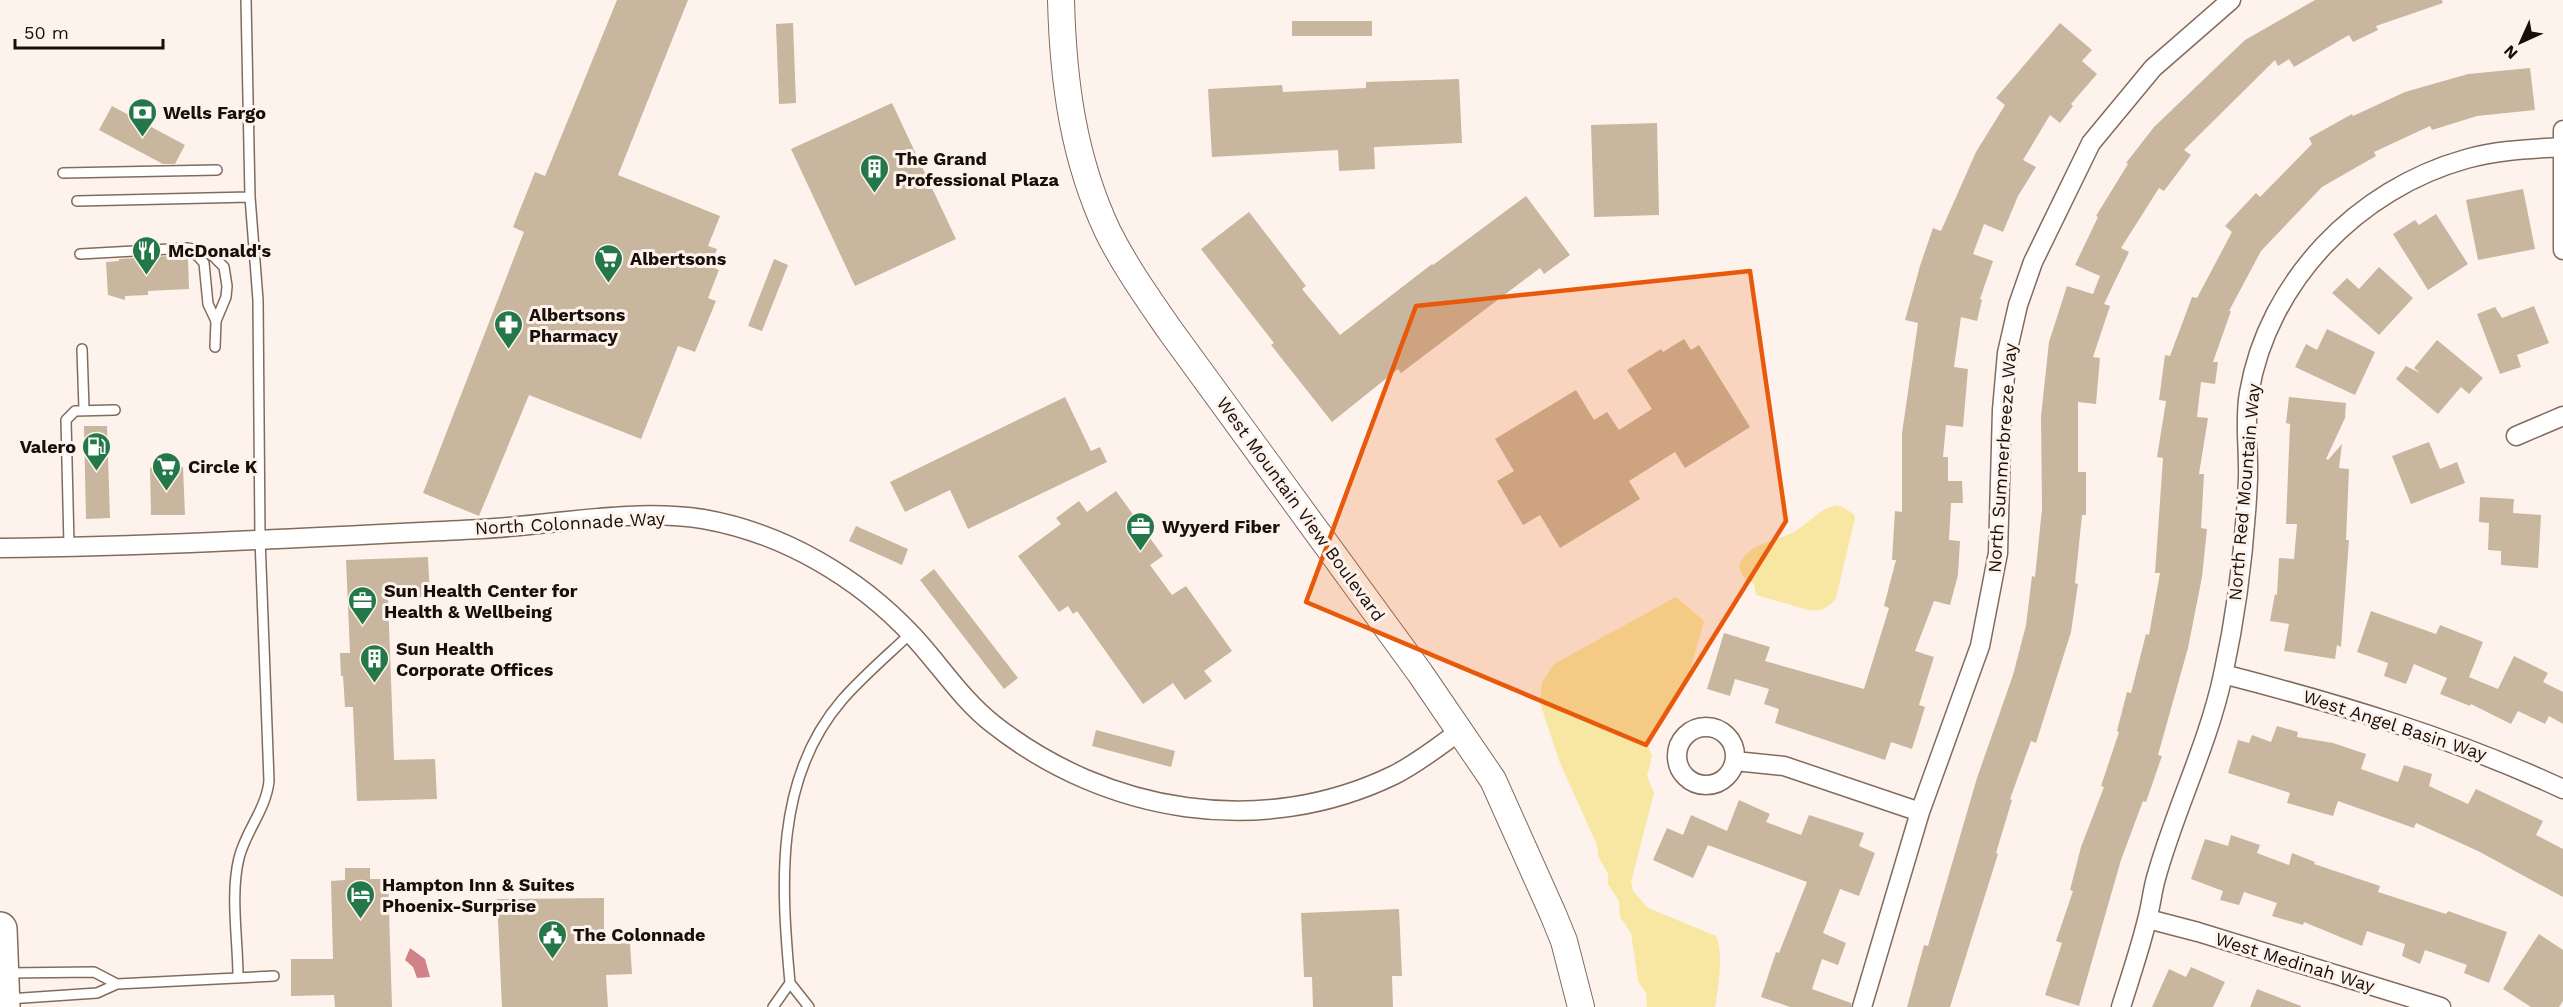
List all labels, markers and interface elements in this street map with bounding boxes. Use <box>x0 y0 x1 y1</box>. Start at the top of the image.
scale bar <box>15 12 164 50</box>
north arrow <box>2491 12 2551 72</box>
text: 50 m <box>24 22 69 43</box>
text: N <box>2500 41 2522 63</box>
bank icon: Wells Fargo <box>126 96 158 138</box>
place label: Wells Fargo <box>163 102 266 123</box>
place label: The Grand Professional Plaza <box>895 148 1059 190</box>
building icon: The Grand Professional Plaza <box>858 152 890 194</box>
restaurant icon: McDonald's <box>131 234 163 276</box>
place label: McDonald's <box>168 240 271 261</box>
supermarket icon: Albertsons <box>593 242 625 284</box>
place label: Albertsons <box>630 248 727 269</box>
place label: Albertsons Pharmacy <box>529 304 626 346</box>
pharmacy icon: Albertsons Pharmacy <box>492 308 524 350</box>
street label: North Summerbreeze Way <box>1983 342 2021 574</box>
street label: North Red Mountain Way <box>2224 382 2264 602</box>
street label: West Mountain View Boulevard <box>1213 393 1389 625</box>
fuel station icon: Valero <box>81 430 113 472</box>
place label: Valero <box>20 436 76 457</box>
supermarket icon: Circle K <box>151 450 183 492</box>
place label: Circle K <box>188 456 258 477</box>
street label: North Colonnade Way <box>474 507 666 538</box>
office icon: Wyyerd Fiber <box>1125 510 1157 552</box>
place label: Wyyerd Fiber <box>1162 516 1280 537</box>
place label: Sun Health Center for Health & Wellbeing <box>384 580 578 622</box>
office icon: Sun Health Center for Health & Wellbeing <box>347 584 379 626</box>
place label: Sun Health Corporate Offices <box>396 638 554 680</box>
building icon: Sun Health Corporate Offices <box>359 642 391 684</box>
street label: West Angel Basin Way <box>2300 685 2490 765</box>
place label: Hampton Inn & Suites Phoenix-Surprise <box>382 874 575 916</box>
hotel icon: Hampton Inn & Suites Phoenix-Surprise <box>345 878 377 920</box>
public building icon: The Colonnade <box>536 918 568 960</box>
place label: The Colonnade <box>573 924 705 945</box>
street label: West Medinah Way <box>2213 928 2378 996</box>

